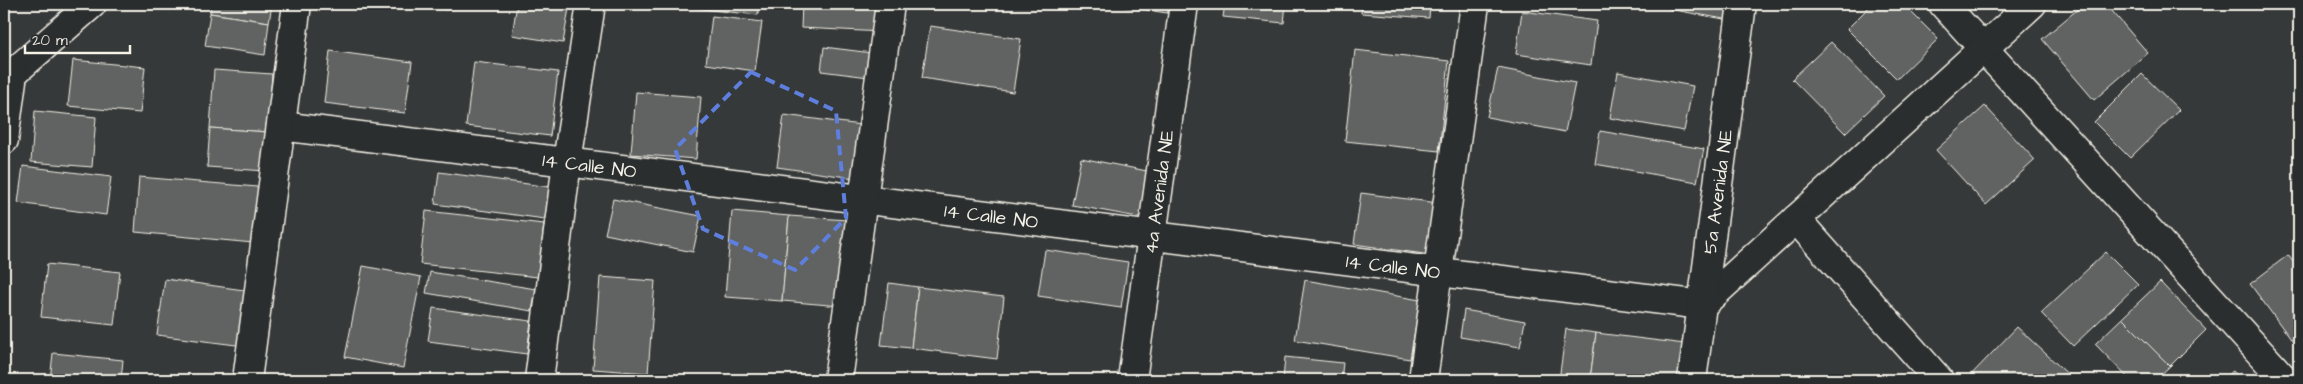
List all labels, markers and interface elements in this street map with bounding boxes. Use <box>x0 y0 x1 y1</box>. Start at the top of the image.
scale bar <box>25 22 130 54</box>
text: 20 m <box>32 30 68 51</box>
street label: 4a Avenida NE <box>1138 128 1181 256</box>
street label: 5a Avenida NE <box>1697 128 1740 256</box>
street label: 14 Calle NO <box>541 147 638 186</box>
street label: 14 Calle NO <box>943 198 1040 236</box>
street label: 14 Calle NO <box>1344 248 1442 287</box>

